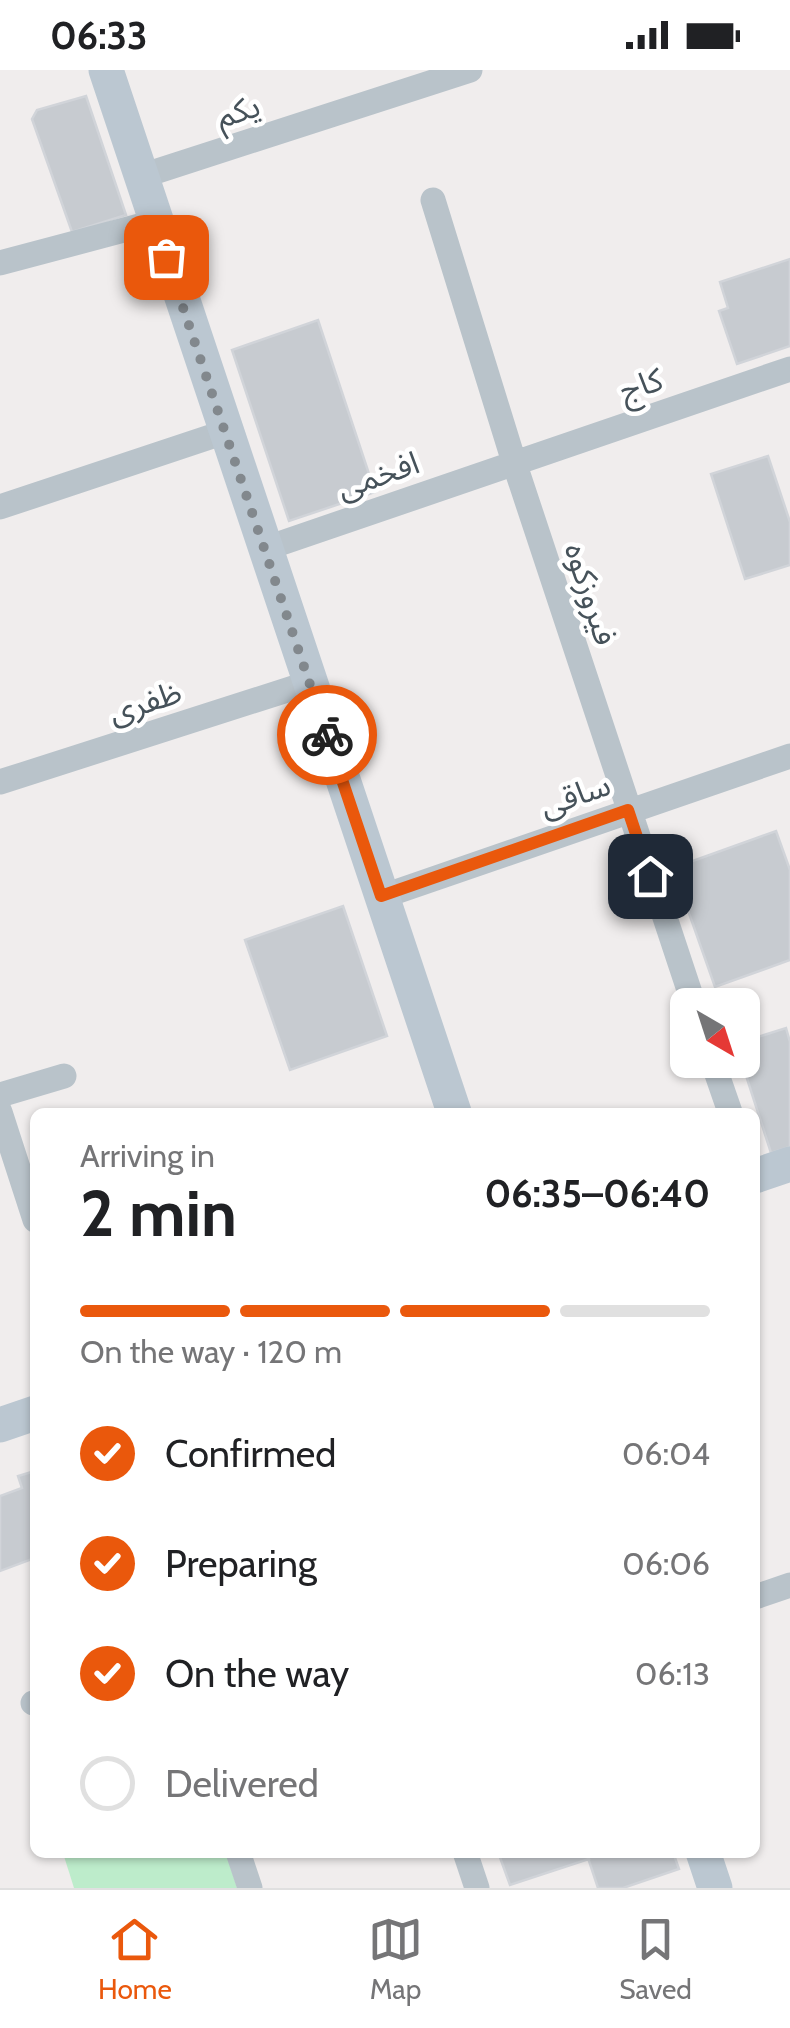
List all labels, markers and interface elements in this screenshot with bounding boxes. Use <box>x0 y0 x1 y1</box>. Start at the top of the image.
text: 06:33 <box>50 12 148 59</box>
street label: یکم <box>211 85 266 141</box>
pin <box>124 215 209 300</box>
icon: bag <box>139 230 194 285</box>
street label: کاج <box>614 359 670 415</box>
street label: افخمی <box>332 442 424 507</box>
street label: فیروزکوه <box>557 538 626 650</box>
street label: ظفری <box>103 671 186 732</box>
courier <box>277 685 377 785</box>
icon: bike <box>300 708 355 763</box>
street label: ساقی <box>534 764 615 825</box>
pin <box>608 834 693 919</box>
icon: home <box>623 849 678 904</box>
north arrow <box>670 988 760 1078</box>
map controls <box>670 988 760 1078</box>
text: Arriving in <box>80 1136 215 1175</box>
text: 06:35–06:40 <box>484 1170 710 1217</box>
text: 2 min <box>80 1173 237 1252</box>
text: On the way · 120 m <box>80 1332 342 1371</box>
icon: check <box>80 1426 135 1481</box>
text: Confirmed <box>165 1430 336 1477</box>
text: 06:04 <box>622 1434 710 1473</box>
icon: check <box>80 1536 135 1591</box>
text: Preparing <box>165 1540 317 1587</box>
text: 06:06 <box>622 1544 710 1583</box>
icon: check <box>80 1646 135 1701</box>
text: On the way <box>165 1650 349 1697</box>
text: 06:13 <box>635 1654 710 1693</box>
text: Delivered <box>165 1760 319 1807</box>
tab: Home <box>98 1912 172 2006</box>
tab: Map <box>368 1912 423 2006</box>
tab: Saved <box>619 1912 692 2006</box>

